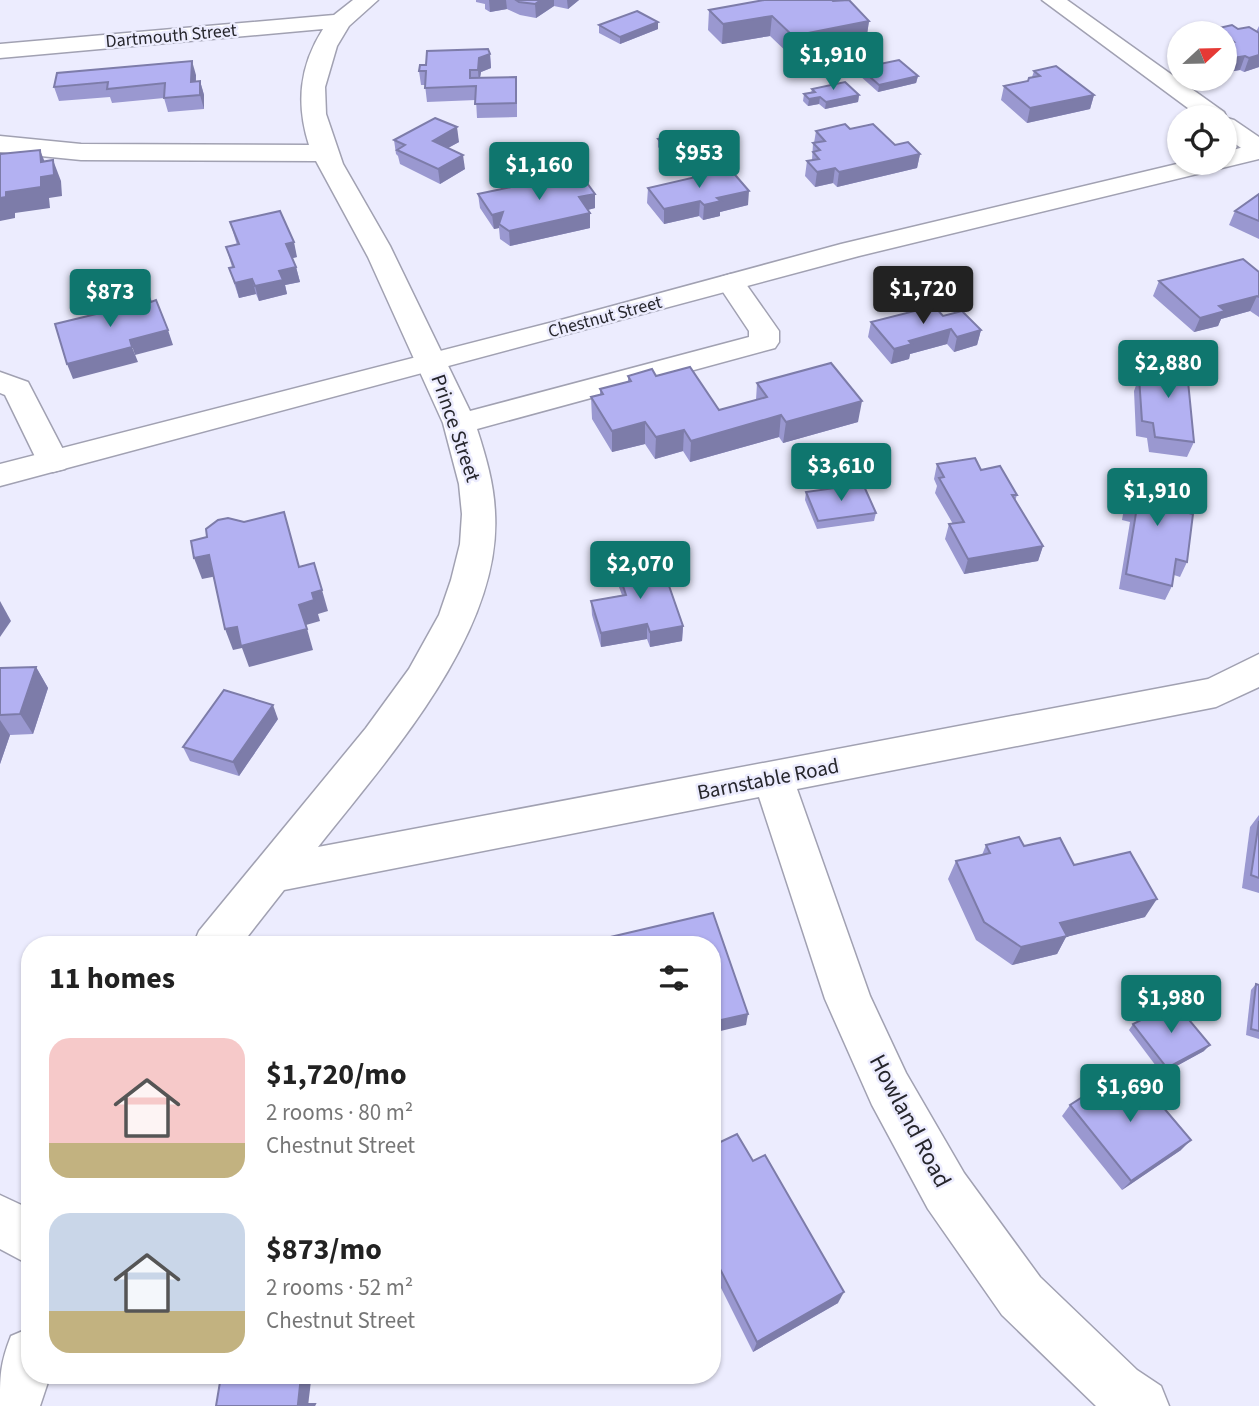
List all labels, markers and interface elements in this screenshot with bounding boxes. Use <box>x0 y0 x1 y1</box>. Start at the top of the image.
street label: Dartmouth Street <box>104 18 238 54</box>
north arrow <box>1167 21 1237 91</box>
map controls <box>1167 21 1237 175</box>
pin: $1,910 <box>776 32 890 92</box>
text: $1,910 <box>799 38 867 71</box>
button: locate <box>1167 105 1237 175</box>
pin: $953 <box>658 130 740 190</box>
text: $953 <box>675 136 723 169</box>
pin: $1,160 <box>482 142 596 202</box>
text: $1,160 <box>505 148 573 181</box>
pin: $1,720 <box>866 266 980 326</box>
pin: $873 <box>69 270 151 329</box>
text: $1,720 <box>889 272 957 305</box>
text: $873 <box>86 275 134 308</box>
street label: Chestnut Street <box>545 290 665 344</box>
pin: $2,880 <box>1111 340 1225 400</box>
text: $2,880 <box>1134 346 1202 379</box>
street label: Prince Street <box>424 370 488 486</box>
pin: $3,610 <box>784 444 898 503</box>
text: $3,610 <box>807 449 875 482</box>
pin: $1,910 <box>1100 468 1214 528</box>
text: $1,910 <box>1123 474 1191 507</box>
pin: $2,070 <box>583 542 697 601</box>
text: $2,070 <box>606 547 674 580</box>
street label: Barnstable Road <box>694 751 842 807</box>
text: 11 homes <box>49 957 175 1000</box>
icon: filters <box>655 959 693 997</box>
pin: $1,980 <box>1114 976 1228 1035</box>
text: $1,980 <box>1137 981 1205 1014</box>
street label: Howland Road <box>860 1048 960 1194</box>
text: $1,720/mo <box>266 1053 407 1096</box>
pin: $1,690 <box>1073 1064 1187 1124</box>
icon: home <box>105 1066 189 1150</box>
text: $1,690 <box>1096 1070 1164 1103</box>
text: 2 rooms · 80 m² <box>266 1096 413 1129</box>
text: Chestnut Street <box>266 1129 415 1162</box>
text: $873/mo <box>266 1228 382 1271</box>
icon: home <box>105 1241 189 1325</box>
text: 2 rooms · 52 m² <box>266 1271 413 1304</box>
text: Chestnut Street <box>266 1304 415 1337</box>

